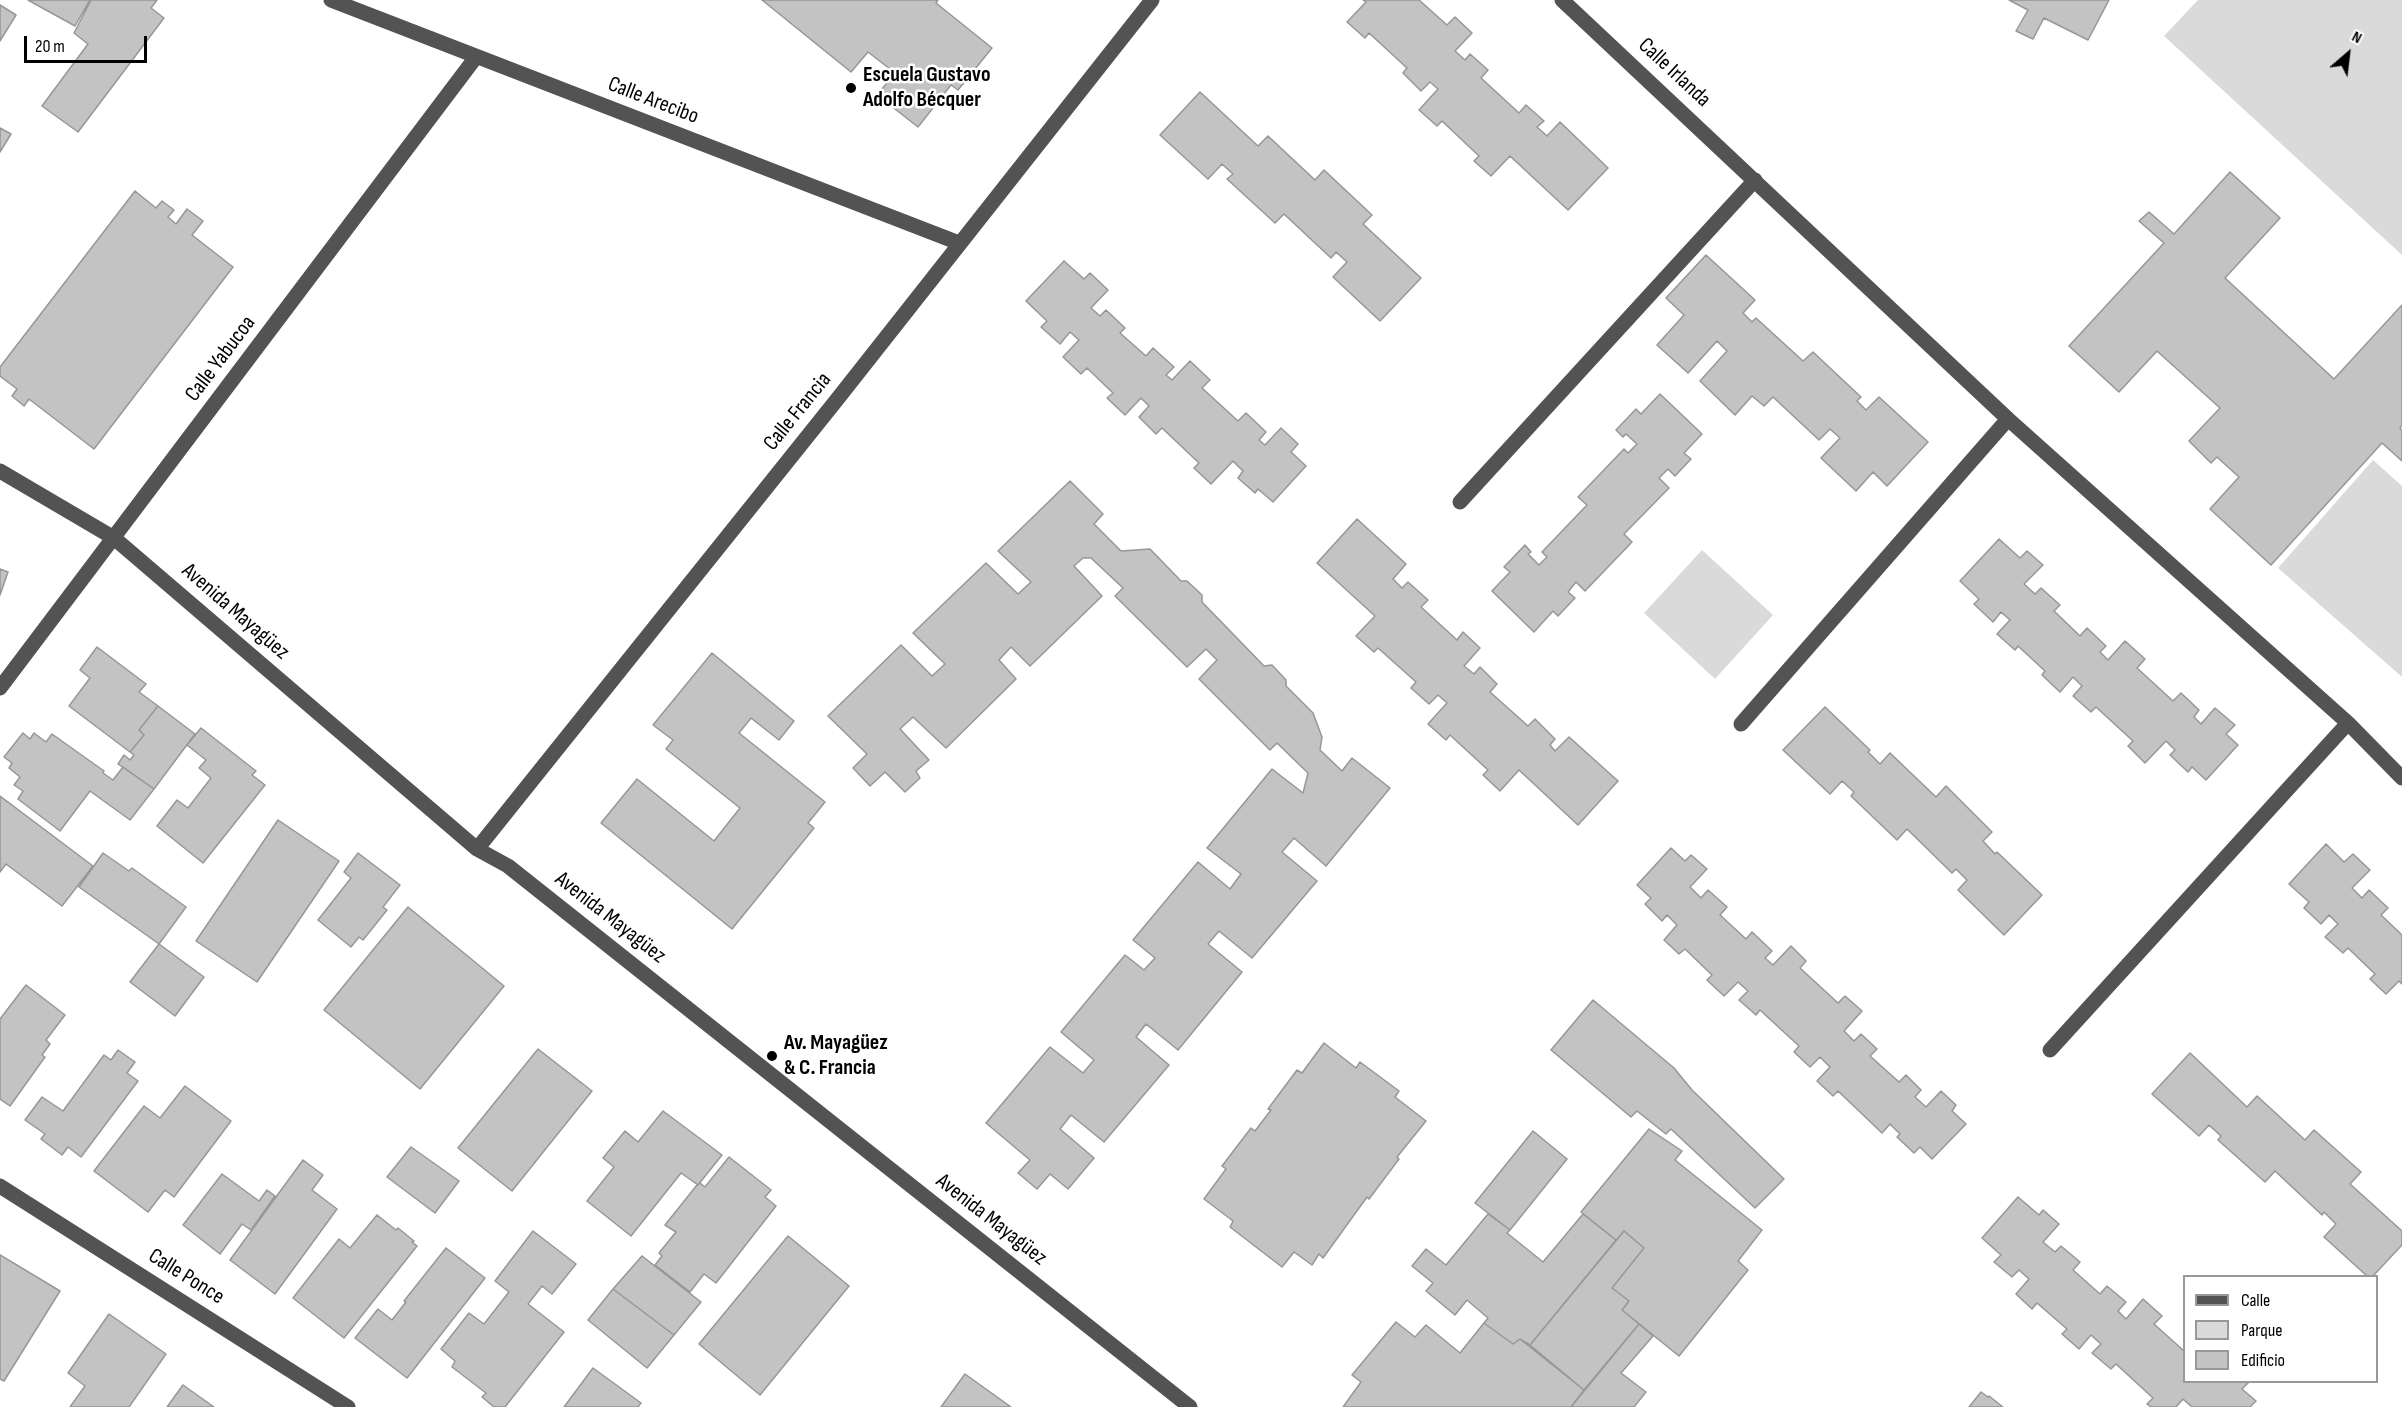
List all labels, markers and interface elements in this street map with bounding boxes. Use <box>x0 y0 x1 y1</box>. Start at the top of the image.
scale bar <box>27 24 150 62</box>
north arrow <box>2318 24 2378 84</box>
text: N <box>2348 27 2365 48</box>
street label: Calle Irlanda <box>1632 33 1716 113</box>
text: 20 m <box>35 36 65 57</box>
place label: Escuela Gustavo Adolfo Bécquer <box>863 62 990 113</box>
street label: Calle Arecibo <box>604 72 702 130</box>
marker: Escuela Gustavo Adolfo Bécquer <box>844 81 858 95</box>
street label: Calle Yabucoa <box>180 311 262 407</box>
street label: Calle Francia <box>759 368 837 456</box>
street label: Avenida Mayagüez <box>176 558 294 666</box>
street label: Avenida Mayagüez <box>549 866 671 970</box>
place label: Av. Mayagüez & C. Francia <box>784 1030 888 1082</box>
marker: Av. Mayagüez & C. Francia <box>765 1049 779 1063</box>
street label: Avenida Mayagüez <box>930 1168 1052 1272</box>
street label: Calle Ponce <box>143 1243 229 1311</box>
legend <box>2183 1275 2378 1383</box>
text: Calle <box>2241 1290 2270 1311</box>
text: Parque <box>2241 1320 2282 1341</box>
text: Edificio <box>2241 1350 2285 1371</box>

